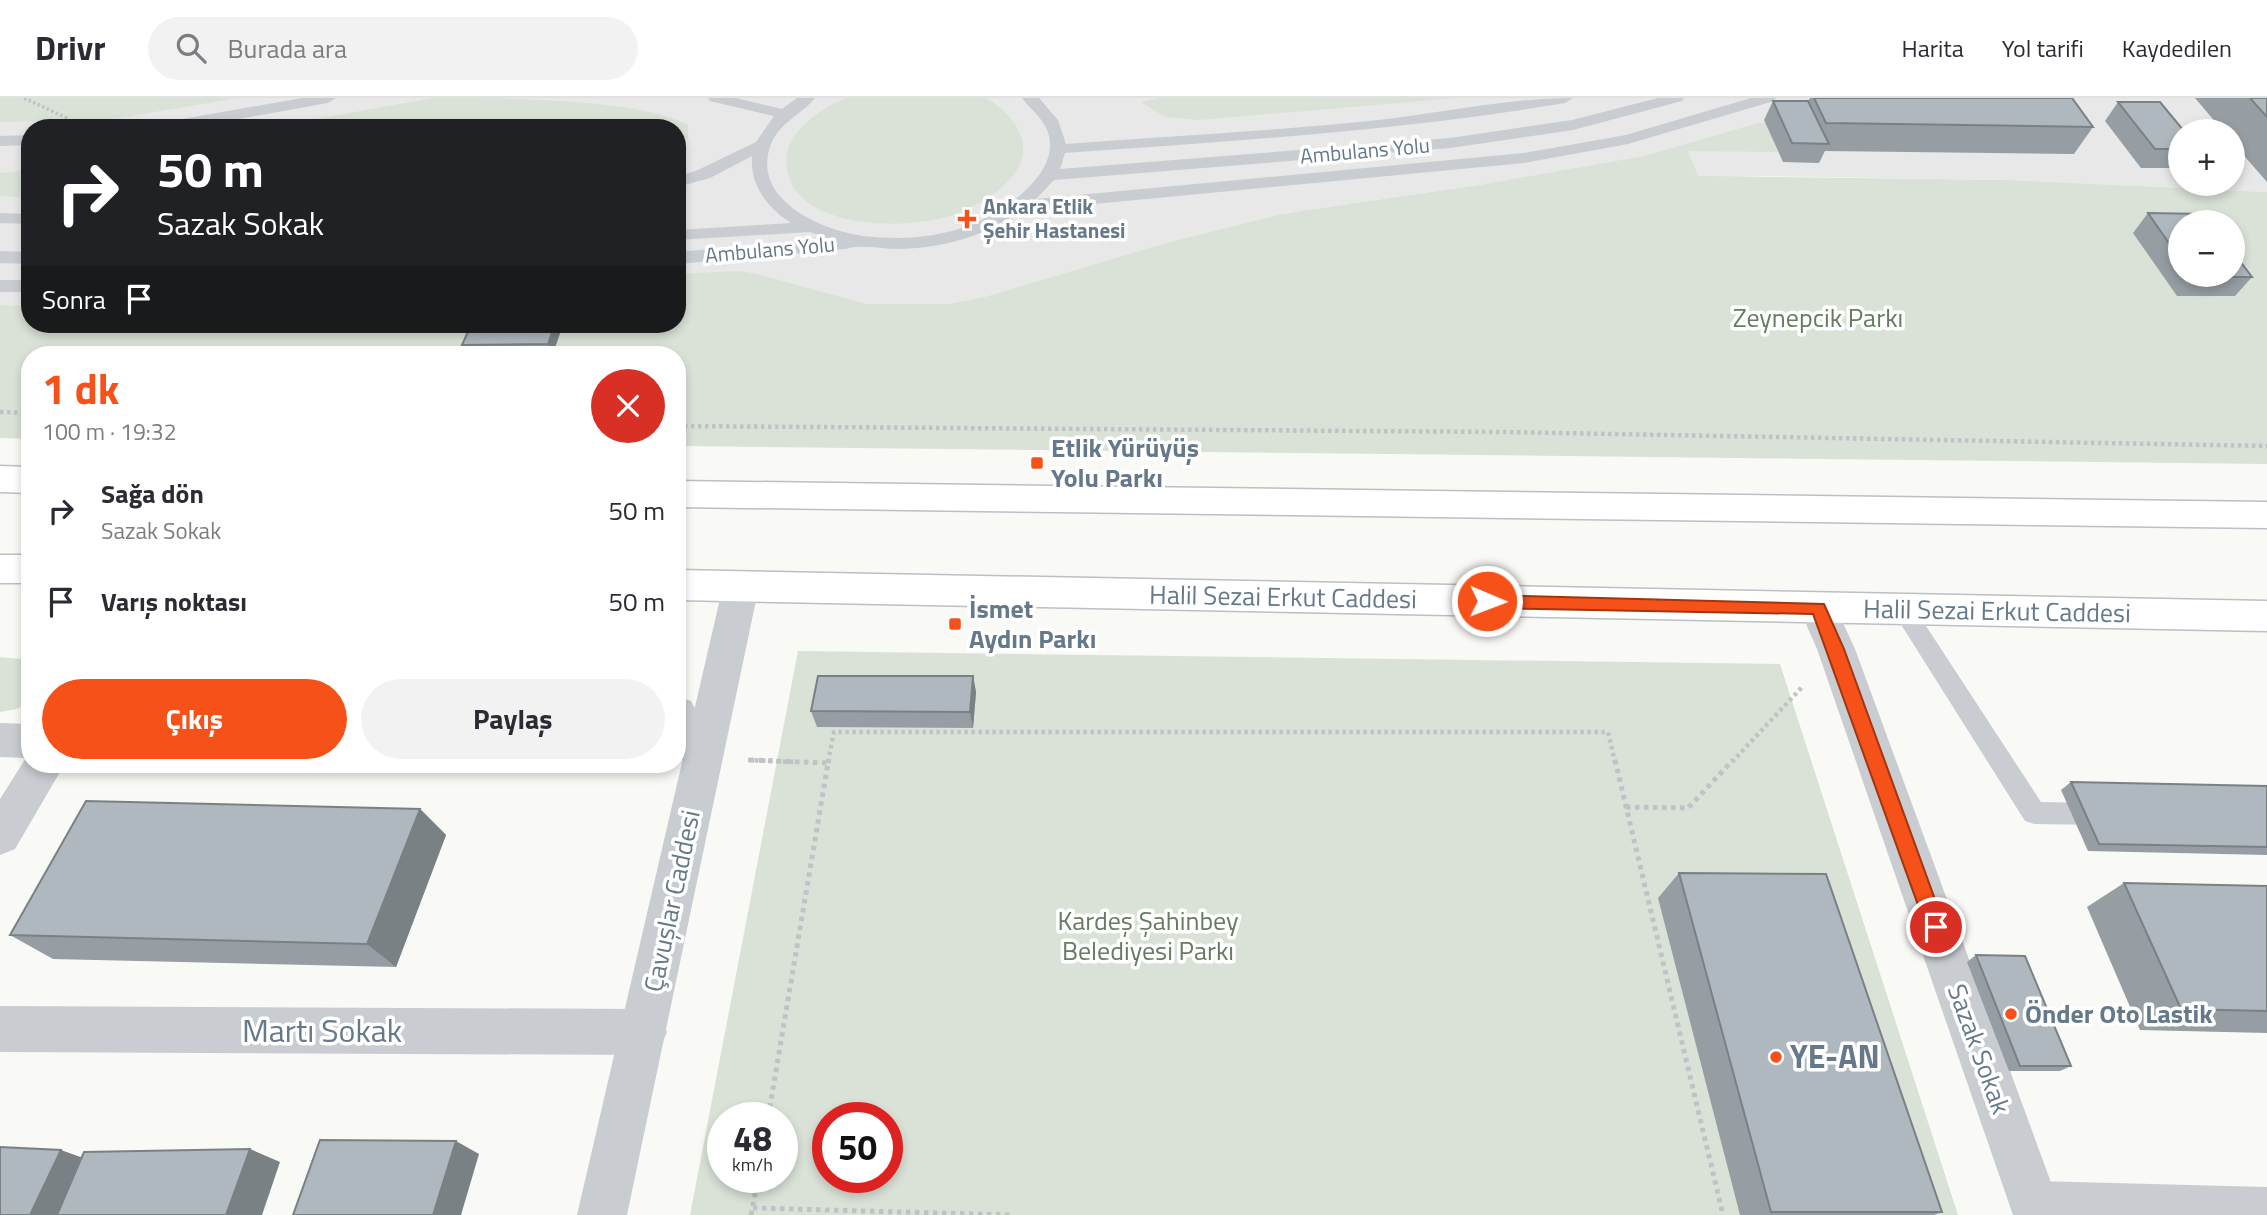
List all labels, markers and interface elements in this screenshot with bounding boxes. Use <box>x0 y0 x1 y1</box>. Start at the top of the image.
search box <box>148 17 638 80</box>
text: Drivr <box>35 23 106 73</box>
icon: search <box>172 29 210 67</box>
text: Burada ara <box>228 29 347 68</box>
text: Harita <box>1902 30 1964 66</box>
text: Yol tarifi <box>2002 30 2084 66</box>
text: Kaydedilen <box>2122 30 2232 66</box>
map controls <box>2168 119 2245 287</box>
button: + <box>2168 119 2245 196</box>
street label: Ambulans Yolu <box>1299 128 1431 172</box>
text: 50 m <box>157 131 264 206</box>
icon: right <box>42 147 133 238</box>
place label: Ankara Etlik Şehir Hastanesi <box>983 190 1126 246</box>
text: Sazak Sokak <box>157 199 324 247</box>
marker: Ankara Etlik Şehir Hastanesi <box>957 209 977 229</box>
button: − <box>2168 210 2245 287</box>
street label: Ambulans Yolu <box>704 227 836 271</box>
text: Sonra <box>42 280 106 319</box>
icon: arrive <box>120 280 158 318</box>
park label: Zeynepcik Parkı <box>1733 298 1903 337</box>
text: 1 dk <box>42 356 119 420</box>
button: close <box>591 369 665 443</box>
text: 100 m · 19:32 <box>42 414 177 449</box>
place label: Etlik Yürüyüş Yolu Parkı <box>1051 428 1199 497</box>
marker: Etlik Yürüyüş Yolu Parkı <box>1029 455 1045 471</box>
text: Sağa dön <box>101 474 204 513</box>
text: 50 m <box>608 491 665 530</box>
icon: right <box>42 492 80 530</box>
text: Sazak Sokak <box>101 513 221 548</box>
position arrow <box>1450 564 1524 638</box>
street label: Halil Sezai Erkut Caddesi <box>1149 575 1417 618</box>
text: Varış noktası <box>101 582 247 621</box>
text: 50 m <box>608 582 665 621</box>
icon: arrive <box>42 583 80 621</box>
place label: İsmet Aydın Parkı <box>969 589 1096 658</box>
street label: Halil Sezai Erkut Caddesi <box>1863 589 2131 632</box>
marker: İsmet Aydın Parkı <box>947 616 963 632</box>
button: Çıkış <box>42 679 347 759</box>
button: Paylaş <box>361 679 665 759</box>
street label: Çavuşlar Caddesi <box>633 806 710 995</box>
pin <box>1906 897 1966 957</box>
park label: Kardeş Şahinbey Belediyesi Parkı <box>1057 901 1239 970</box>
icon: arrive <box>1917 908 1955 946</box>
street label: Sazak Sokak <box>1938 978 2021 1119</box>
place label: Önder Oto Lastik <box>2025 994 2213 1033</box>
street label: Martı Sokak <box>242 1006 402 1054</box>
marker: Önder Oto Lastik <box>2003 1006 2019 1022</box>
place label: YE-AN <box>1790 1032 1880 1080</box>
marker: YE-AN <box>1768 1049 1784 1065</box>
speed limit sign: 50 <box>812 1102 903 1193</box>
text: 48 <box>733 1111 772 1165</box>
text: km/h <box>732 1151 773 1178</box>

